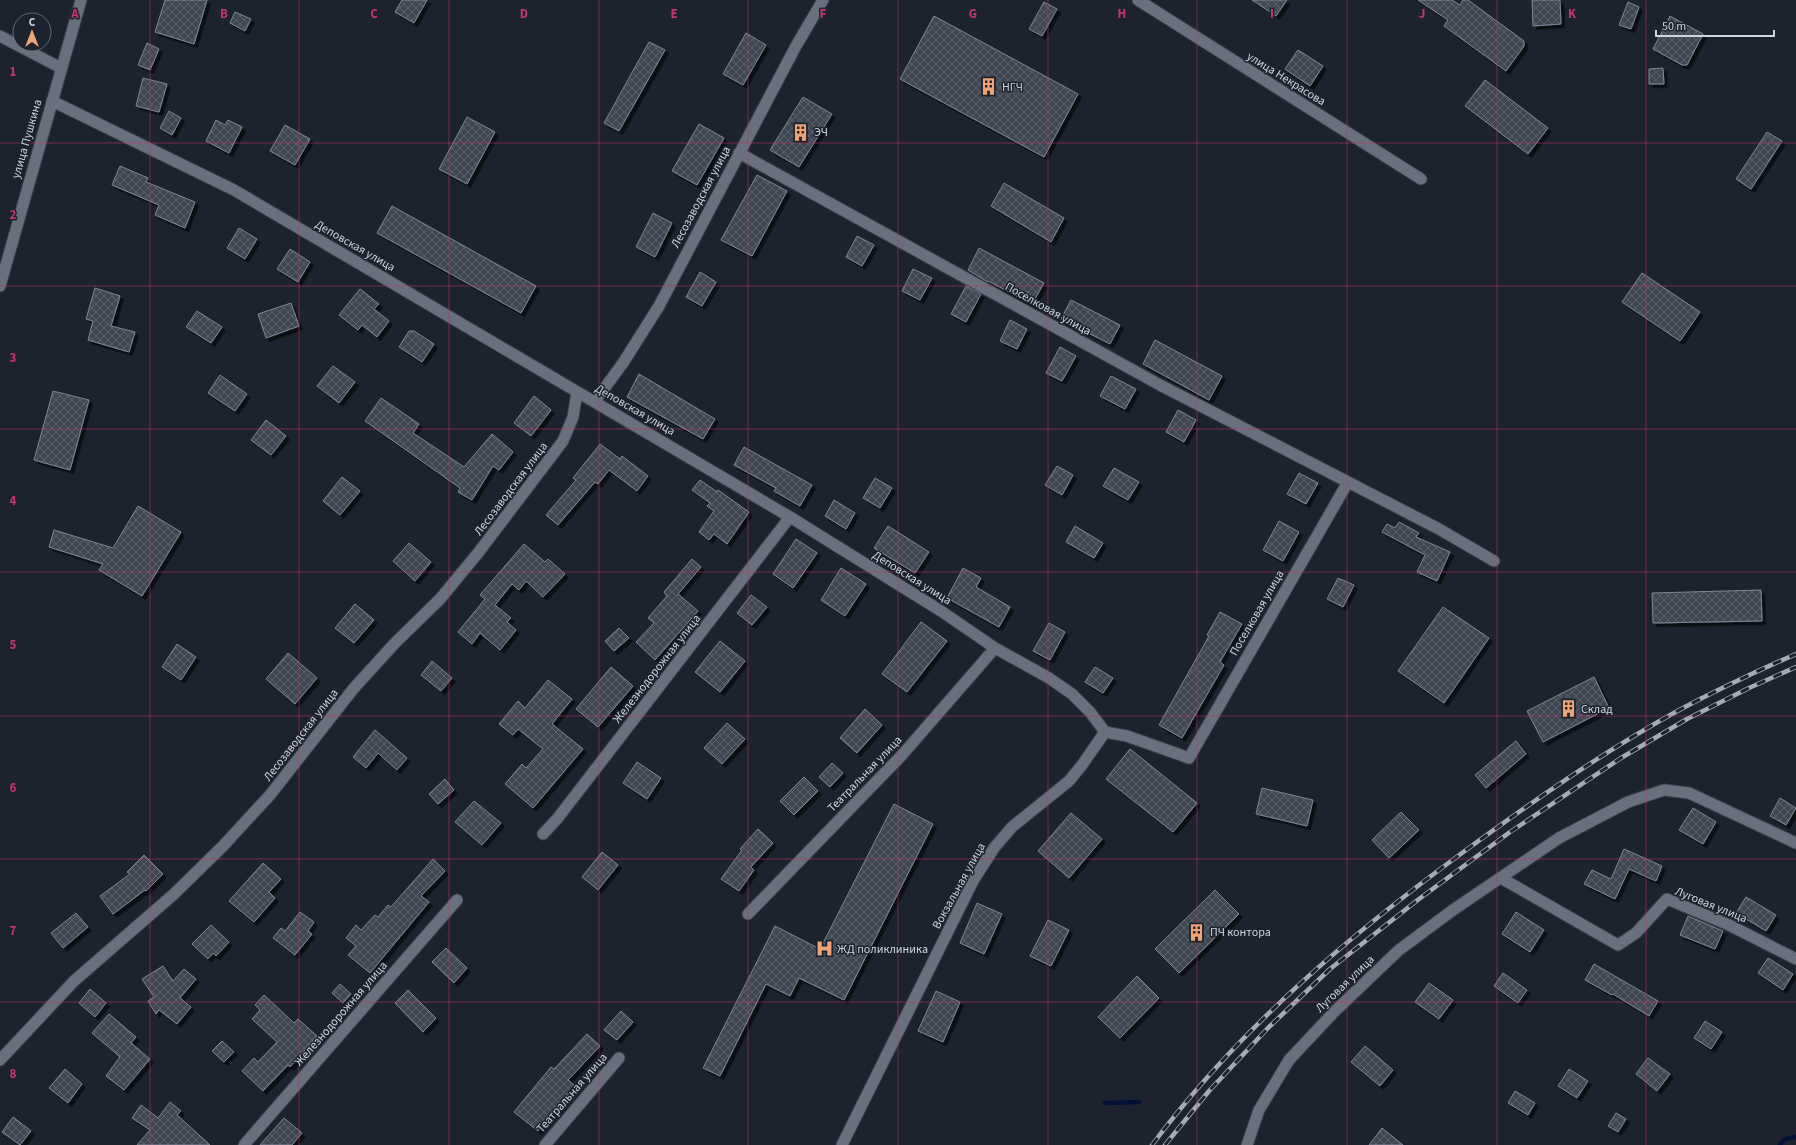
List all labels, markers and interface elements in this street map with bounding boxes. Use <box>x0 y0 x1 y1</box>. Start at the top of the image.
text: A <box>70 5 79 23</box>
text: B <box>220 5 228 23</box>
text: C <box>370 5 378 23</box>
text: D <box>520 5 528 23</box>
text: E <box>670 5 678 23</box>
text: F <box>820 5 827 23</box>
text: G <box>969 5 977 23</box>
text: H <box>1118 5 1126 23</box>
text: I <box>1270 5 1274 23</box>
text: J <box>1419 5 1425 23</box>
text: K <box>1568 5 1577 23</box>
north arrow <box>12 12 52 52</box>
scale bar <box>1656 12 1774 38</box>
text: С <box>29 15 36 30</box>
text: 50 m <box>1662 18 1686 35</box>
street label: улица Некрасова <box>1243 48 1329 110</box>
text: 1 <box>10 63 17 81</box>
building icon: НГЧ <box>979 77 999 97</box>
place label: НГЧ <box>1002 79 1023 96</box>
street label: улица Пушкина <box>8 97 46 181</box>
building icon: ЭЧ <box>791 122 811 142</box>
place label: ЭЧ <box>814 124 828 141</box>
street label: Лесозаводская улица <box>667 143 735 251</box>
text: 2 <box>10 206 17 224</box>
street label: Деповская улица <box>312 216 398 276</box>
street label: Поселковая улица <box>1002 278 1094 340</box>
text: 3 <box>10 349 17 367</box>
street label: Деповская улица <box>592 380 678 440</box>
street label: Лесозаводская улица <box>470 439 552 539</box>
text: 4 <box>10 492 17 510</box>
street label: Деповская улица <box>869 547 955 609</box>
street label: Поселковая улица <box>1226 567 1288 659</box>
street label: Железнодорожная улица <box>609 611 705 727</box>
text: 5 <box>10 636 17 654</box>
street label: Лесозаводская улица <box>260 685 342 785</box>
building icon: Склад <box>1558 699 1578 719</box>
place label: Склад <box>1581 701 1613 718</box>
street label: Театральная улица <box>824 732 906 816</box>
text: 6 <box>10 779 17 797</box>
street label: Вокзальная улица <box>928 840 990 932</box>
street label: Луговая улица <box>1672 883 1750 927</box>
text: 7 <box>10 922 17 940</box>
building icon: ПЧ контора <box>1187 922 1207 942</box>
place label: ПЧ контора <box>1210 924 1271 941</box>
hospital icon: ЖД поликлиника <box>814 939 834 959</box>
place label: ЖД поликлиника <box>837 941 928 958</box>
street label: Луговая улица <box>1312 951 1378 1017</box>
street label: Железнодорожная улица <box>291 958 391 1070</box>
street label: Театральная улица <box>533 1050 611 1136</box>
text: 8 <box>10 1065 17 1083</box>

